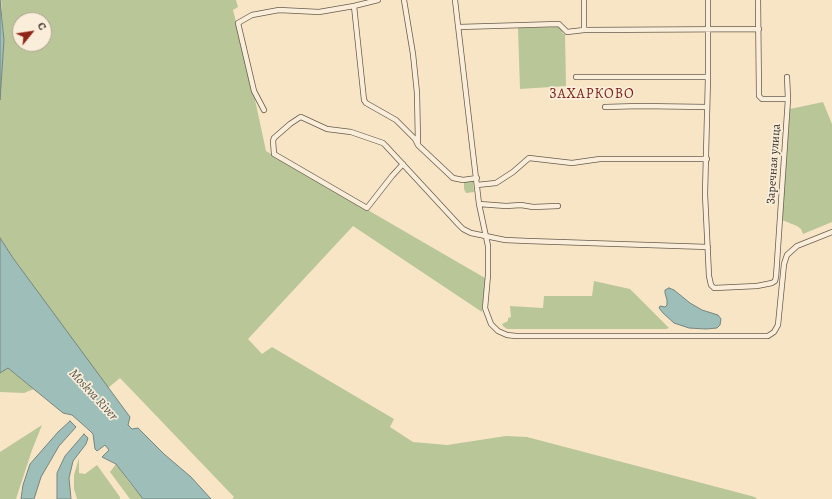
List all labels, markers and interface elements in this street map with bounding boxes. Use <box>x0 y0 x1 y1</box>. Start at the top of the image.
north arrow <box>12 12 52 52</box>
text: С <box>34 20 50 33</box>
district label: ЗАХАРКОВО <box>549 87 635 103</box>
street label: Заречная улица <box>764 123 784 205</box>
water label: Moskva River <box>65 366 121 424</box>

